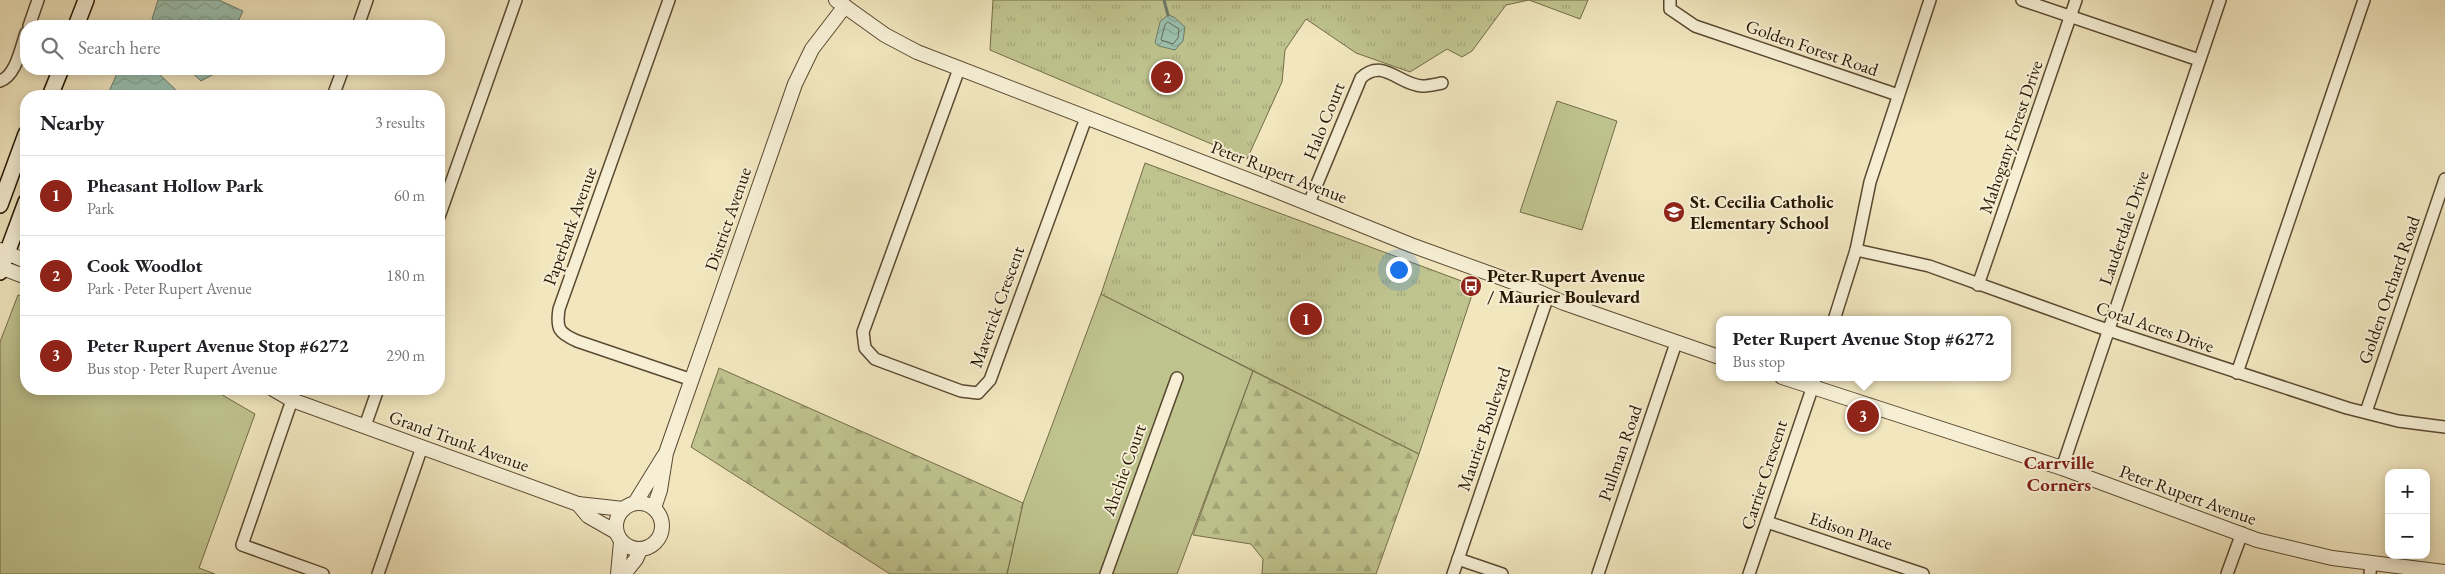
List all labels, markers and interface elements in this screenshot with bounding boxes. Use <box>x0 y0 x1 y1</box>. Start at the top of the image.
street label: Golden Forest Road <box>1743 14 1882 81</box>
search box <box>20 20 445 75</box>
icon: search <box>38 34 66 62</box>
text: Search here <box>78 35 160 60</box>
street label: Mahogany Forest Drive <box>1974 57 2048 217</box>
pin: 2 <box>1151 58 1183 96</box>
street label: Halo Court <box>1298 78 1350 163</box>
text: Nearby <box>40 109 104 136</box>
text: 3 results <box>375 112 425 133</box>
street label: Peter Rupert Avenue <box>1208 135 1350 208</box>
street label: Paperbark Avenue <box>537 163 602 288</box>
street label: District Avenue <box>699 164 756 274</box>
street label: Lauderdale Drive <box>2093 168 2154 288</box>
text: Pheasant Hollow Park <box>87 173 263 198</box>
text: 1 <box>52 185 60 206</box>
text: 60 m <box>394 185 425 206</box>
place label: St. Cecilia Catholic Elementary School <box>1690 190 1834 234</box>
text: Park <box>87 198 114 219</box>
school or university icon: St. Cecilia Catholic Elementary School <box>1662 200 1686 224</box>
street label: Golden Orchard Road <box>2352 212 2425 367</box>
street label: Maverick Crescent <box>964 243 1029 371</box>
text: Cook Woodlot <box>87 253 203 278</box>
your location <box>1386 257 1412 283</box>
place label: Peter Rupert Avenue / Maurier Boulevard <box>1487 264 1646 308</box>
text: 2 <box>52 265 60 286</box>
text: 180 m <box>386 265 425 286</box>
bus stop icon: Peter Rupert Avenue / Maurier Boulevard <box>1459 274 1483 298</box>
text: Park · Peter Rupert Avenue <box>87 278 252 299</box>
street label: Coral Acres Drive <box>2093 296 2217 357</box>
pin: 1 <box>1290 300 1322 338</box>
popup <box>1716 316 2011 381</box>
text: Peter Rupert Avenue Stop #6272 <box>1733 326 1994 351</box>
text: Peter Rupert Avenue Stop #6272 <box>87 333 349 358</box>
text: 3 <box>52 345 60 366</box>
text: 290 m <box>386 345 425 366</box>
text: Bus stop <box>1733 351 1785 372</box>
text: Bus stop · Peter Rupert Avenue <box>87 358 277 379</box>
street label: Maurier Boulevard <box>1452 363 1516 494</box>
pin: 3 <box>1847 397 1879 435</box>
street label: Pullman Road <box>1592 401 1647 504</box>
street label: Grand Trunk Avenue <box>386 404 532 477</box>
street label: Carrier Crescent <box>1735 417 1792 533</box>
street label: Ahchie Court <box>1096 420 1151 520</box>
district label: Carrville Corners <box>2024 450 2094 497</box>
street label: Peter Rupert Avenue <box>2117 459 2260 530</box>
map controls <box>2385 469 2430 559</box>
button: + <box>2385 469 2430 514</box>
street label: Edison Place <box>1806 506 1896 555</box>
button: − <box>2385 514 2430 559</box>

